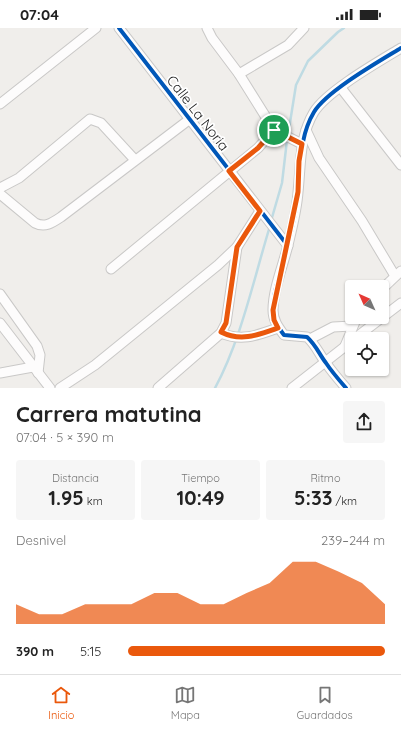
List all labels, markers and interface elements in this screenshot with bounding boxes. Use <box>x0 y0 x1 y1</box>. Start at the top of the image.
text: 07:04 <box>20 5 59 24</box>
street label: Calle La Noria <box>163 72 233 154</box>
pin <box>257 113 291 147</box>
icon: arrive <box>263 119 285 141</box>
north arrow <box>345 280 389 324</box>
map controls <box>345 280 389 376</box>
button: locate <box>345 332 389 376</box>
text: Carrera matutina <box>16 400 202 428</box>
button: share <box>343 401 385 443</box>
text: 07:04 · 5 × 390 m <box>16 429 114 445</box>
text: Distancia <box>52 471 99 485</box>
text: Tiempo <box>181 471 220 485</box>
text: Ritmo <box>310 471 341 485</box>
text: 1.95 <box>48 485 84 510</box>
text: 10:49 <box>176 485 225 510</box>
text: 5:33 <box>294 485 332 510</box>
text: km <box>84 494 103 508</box>
text: /km <box>332 494 357 508</box>
text: Desnivel <box>16 532 66 548</box>
text: 239–244 m <box>321 532 385 548</box>
text: 390 m <box>16 643 54 659</box>
text: 5:15 <box>80 643 101 659</box>
tab: Inicio <box>48 684 74 722</box>
tab: Mapa <box>171 684 200 722</box>
tab: Guardados <box>296 684 353 722</box>

